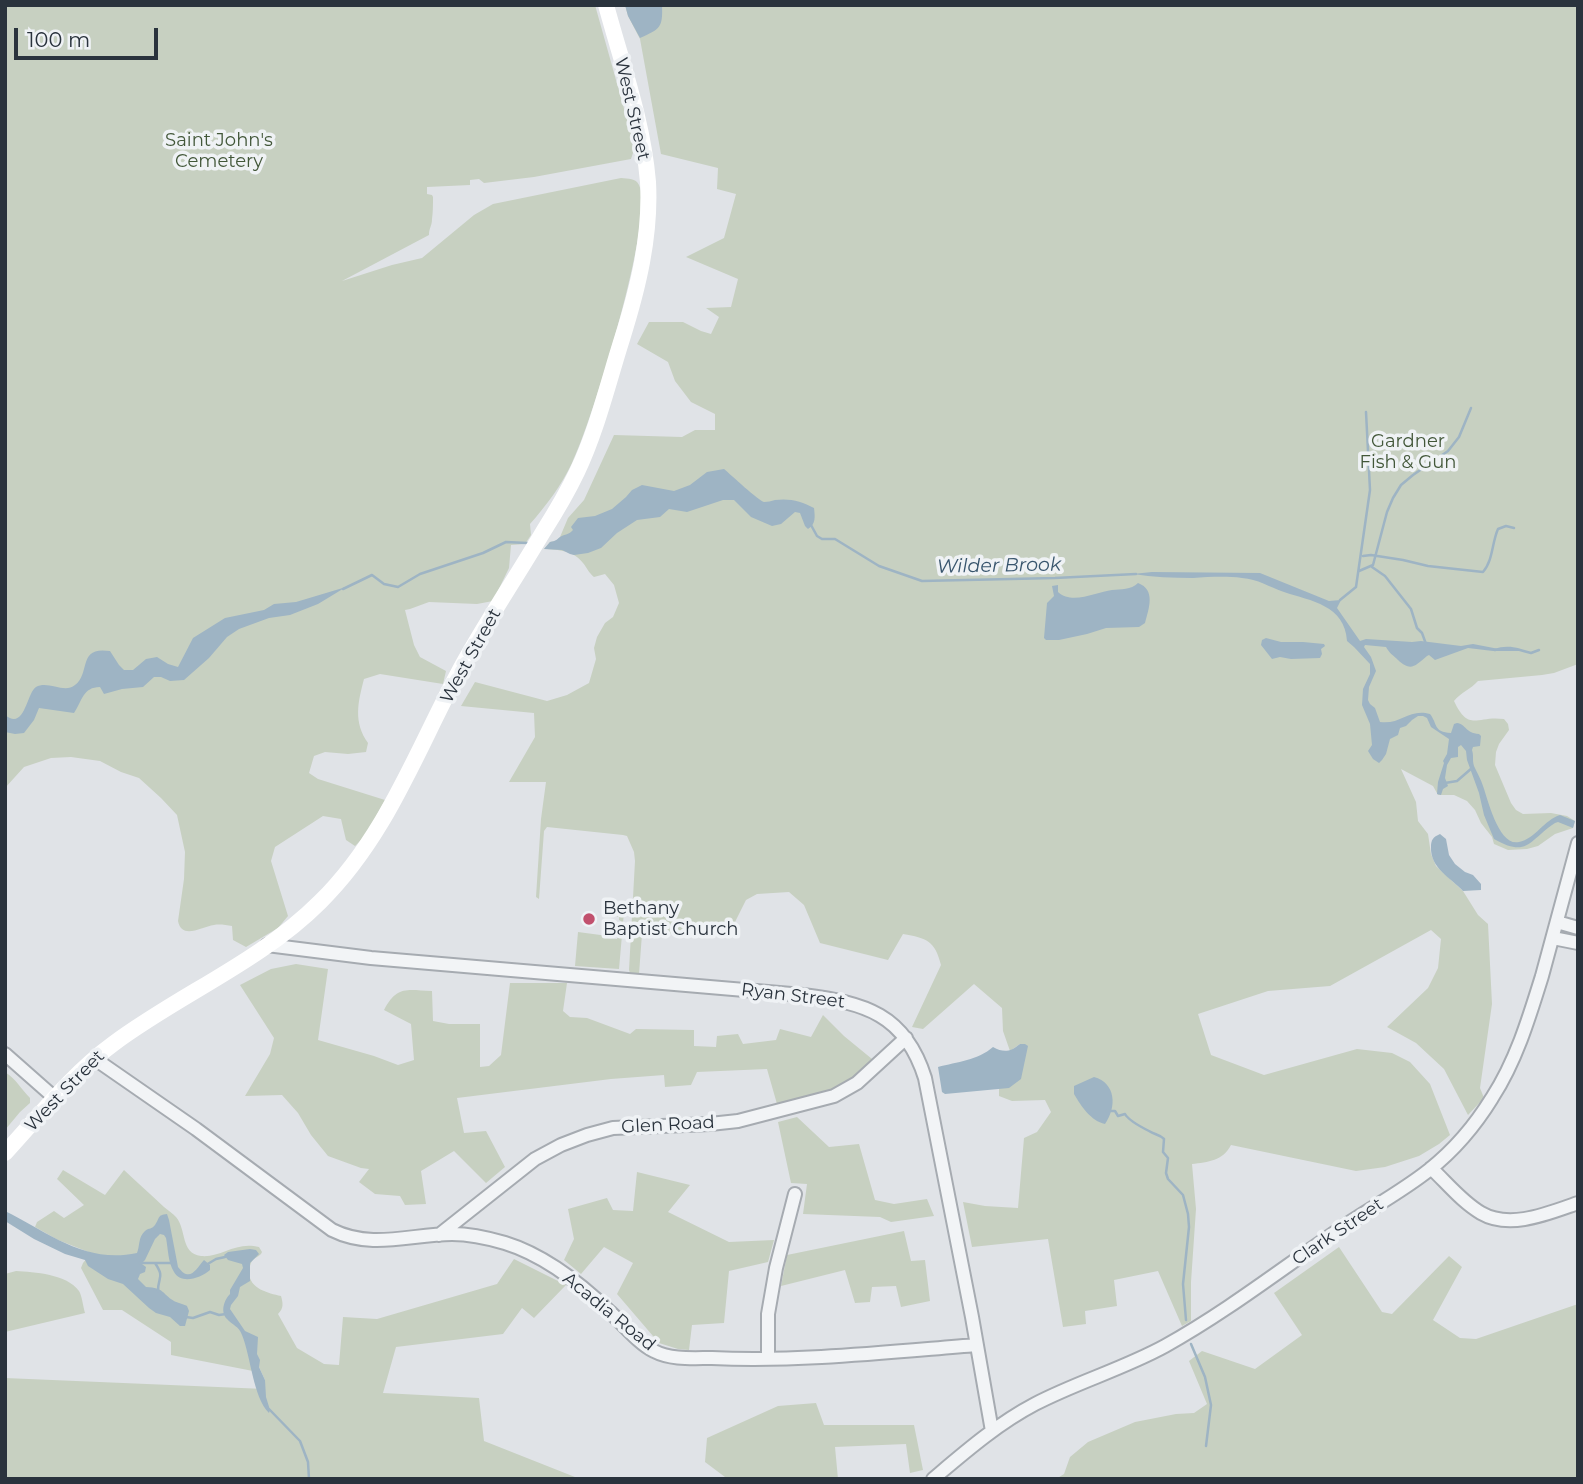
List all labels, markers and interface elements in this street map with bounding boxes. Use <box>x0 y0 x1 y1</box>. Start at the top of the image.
scale bar <box>18 14 161 58</box>
text: 100 m <box>27 27 90 52</box>
street label: West Street <box>610 55 654 163</box>
park label: Saint John's Cemetery <box>165 130 273 172</box>
park label: Gardner Fish & Gun <box>1360 431 1456 474</box>
water label: Wilder Brook <box>937 554 1061 578</box>
street label: West Street <box>436 605 506 707</box>
place label: Bethany Baptist Church <box>603 898 739 940</box>
marker: Bethany Baptist Church <box>581 911 597 927</box>
street label: Ryan Street <box>740 979 846 1013</box>
street label: West Street <box>21 1046 109 1136</box>
street label: Glen Road <box>621 1112 715 1138</box>
street label: Clark Street <box>1288 1194 1388 1270</box>
street label: Acadia Road <box>558 1268 660 1356</box>

